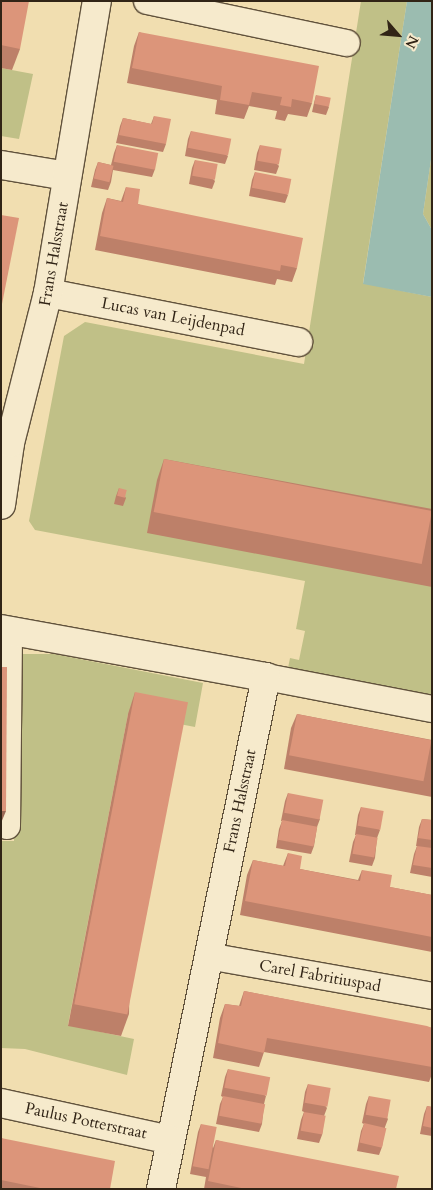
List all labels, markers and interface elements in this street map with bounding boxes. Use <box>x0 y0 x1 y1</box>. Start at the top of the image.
north arrow <box>373 10 423 60</box>
text: N <box>401 32 423 52</box>
street label: Frans Halsstraat <box>35 200 73 308</box>
street label: Lucas van Leijdenpad <box>100 294 246 340</box>
street label: Frans Halsstraat <box>220 747 260 855</box>
street label: Carel Fabritiuspad <box>258 956 382 996</box>
street label: Paulus Potterstraat <box>23 1099 149 1143</box>

